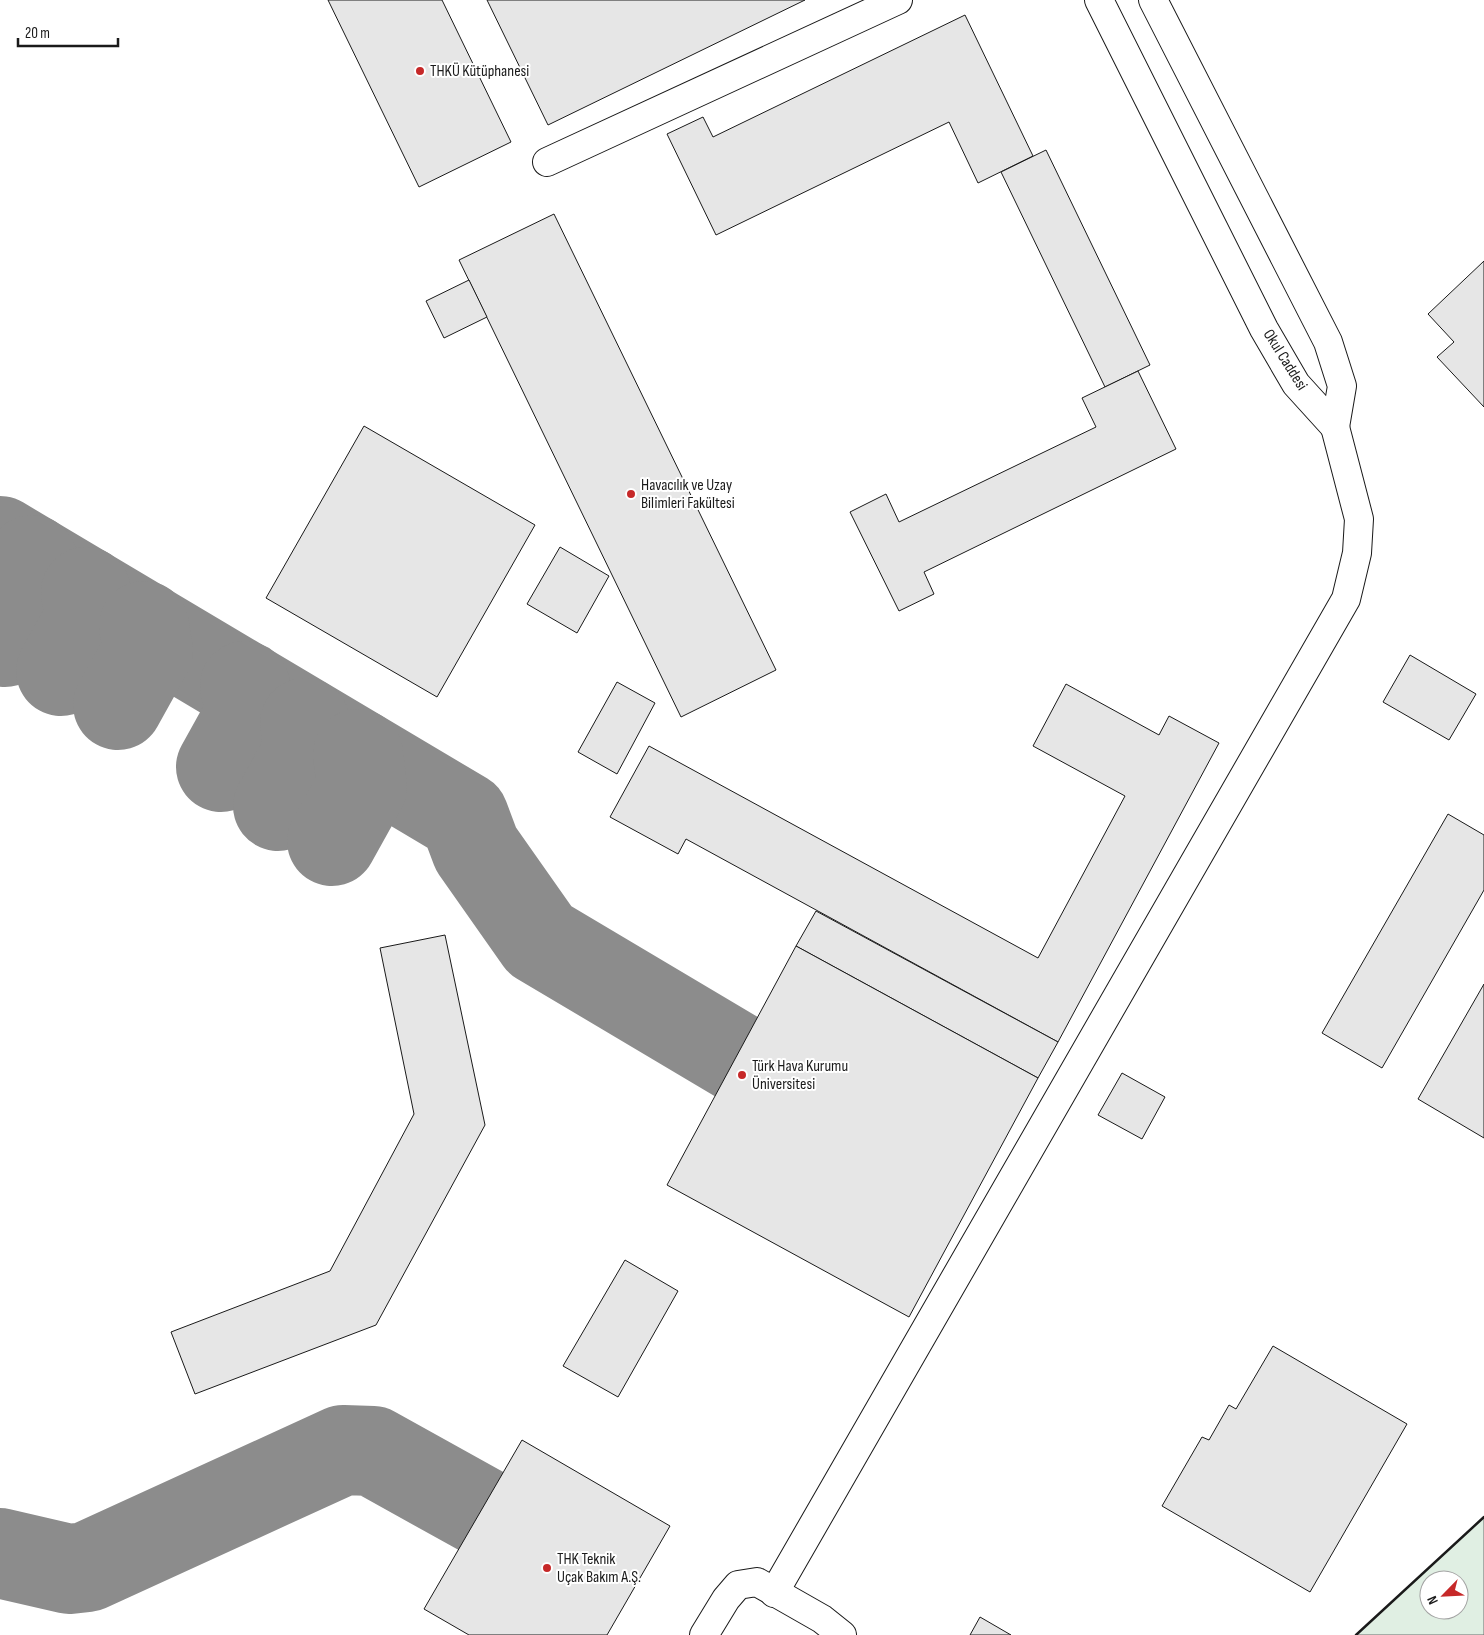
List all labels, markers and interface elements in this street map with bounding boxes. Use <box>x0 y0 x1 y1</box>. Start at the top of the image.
scale bar <box>18 15 118 47</box>
text: 20 m <box>25 24 50 43</box>
place label: THKÜ Kütüphanesi <box>430 62 529 81</box>
marker: THKÜ Kütüphanesi <box>414 65 426 77</box>
street label: Okul Caddesi <box>1259 326 1311 394</box>
place label: Havacılık ve Uzay Bilimleri Fakültesi <box>641 476 735 513</box>
marker: Havacılık ve Uzay Bilimleri Fakültesi <box>625 488 637 500</box>
place label: Türk Hava Kurumu Üniversitesi <box>752 1057 848 1094</box>
marker: Türk Hava Kurumu Üniversitesi <box>736 1069 748 1081</box>
place label: THK Teknik Uçak Bakım A.Ş. <box>557 1550 641 1587</box>
marker: THK Teknik Uçak Bakım A.Ş. <box>541 1562 553 1574</box>
north arrow <box>1419 1570 1469 1620</box>
text: N <box>1423 1593 1442 1607</box>

